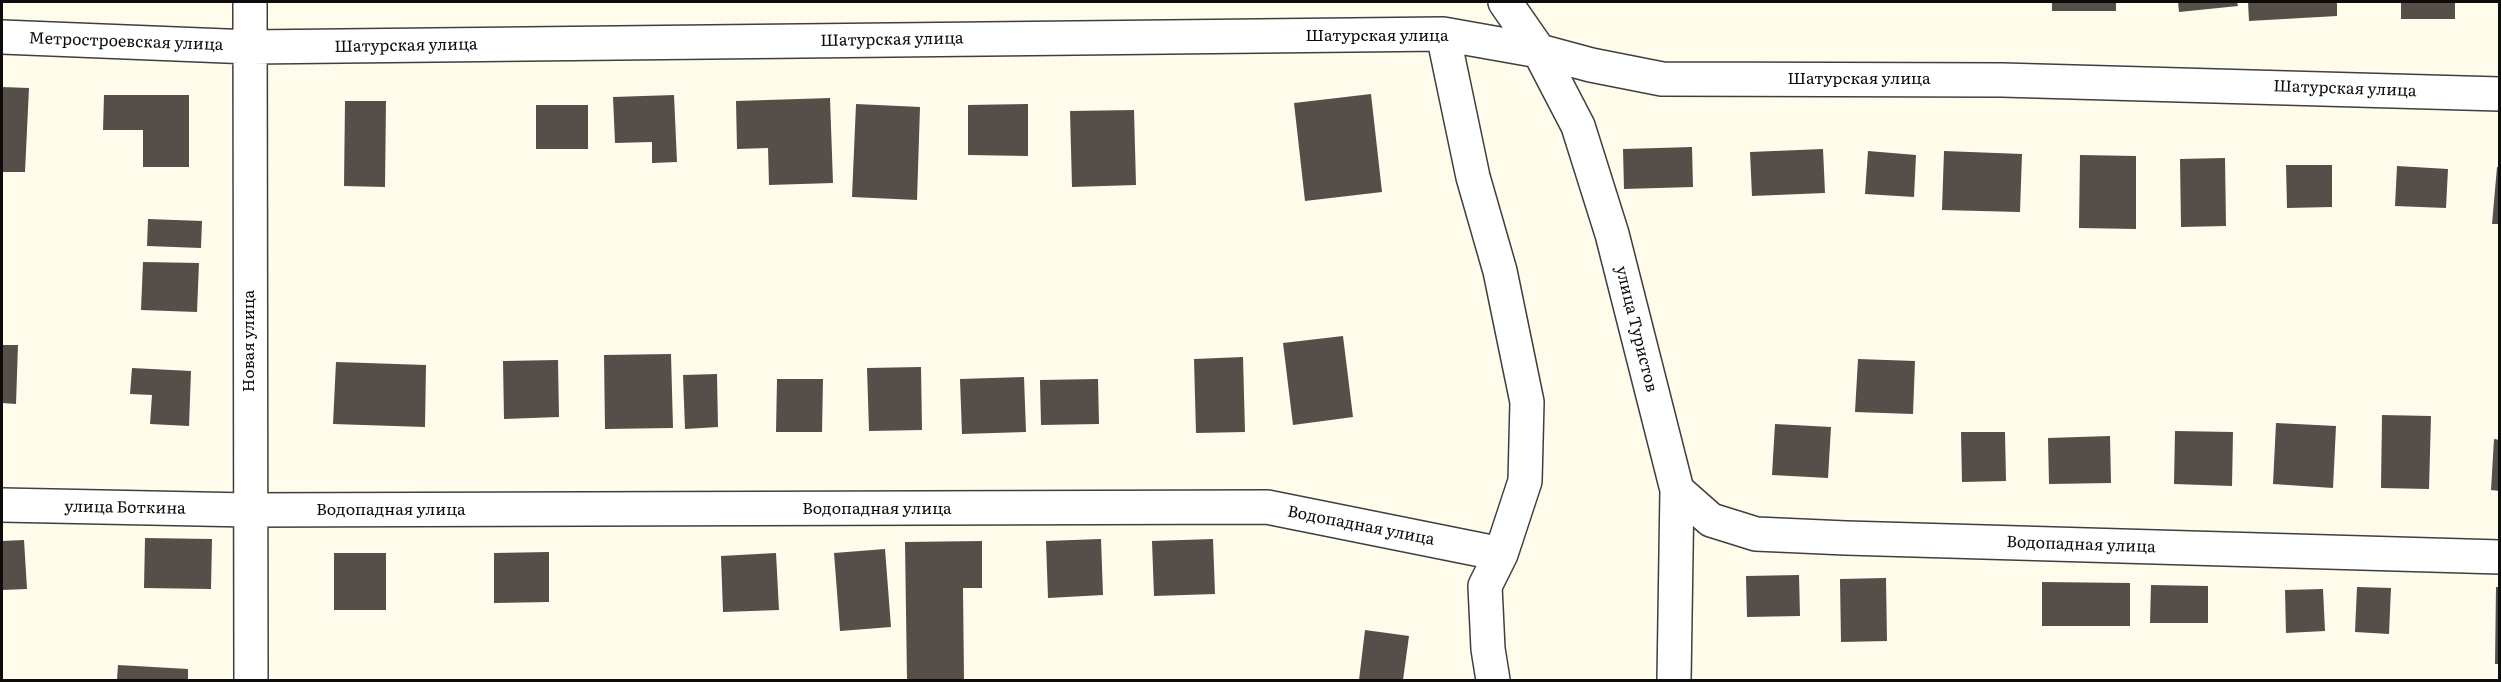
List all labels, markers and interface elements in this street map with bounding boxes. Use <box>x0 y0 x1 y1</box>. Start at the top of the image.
street label: Шатурская улица <box>1305 26 1449 46</box>
street label: Метростроевская улица <box>28 29 224 55</box>
street label: Шатурская улица <box>820 29 964 51</box>
street label: Шатурская улица <box>334 35 478 57</box>
street label: Шатурская улица <box>1787 69 1931 89</box>
street label: Шатурская улица <box>2273 77 2417 101</box>
street label: улица Туристов <box>1611 264 1661 394</box>
street label: Новая улица <box>239 290 259 392</box>
street label: улица Боткина <box>64 497 186 519</box>
street label: Водопадная улица <box>802 499 952 519</box>
street label: Водопадная улица <box>316 500 466 520</box>
street label: Водопадная улица <box>1286 502 1436 550</box>
street label: Водопадная улица <box>2006 533 2156 557</box>

